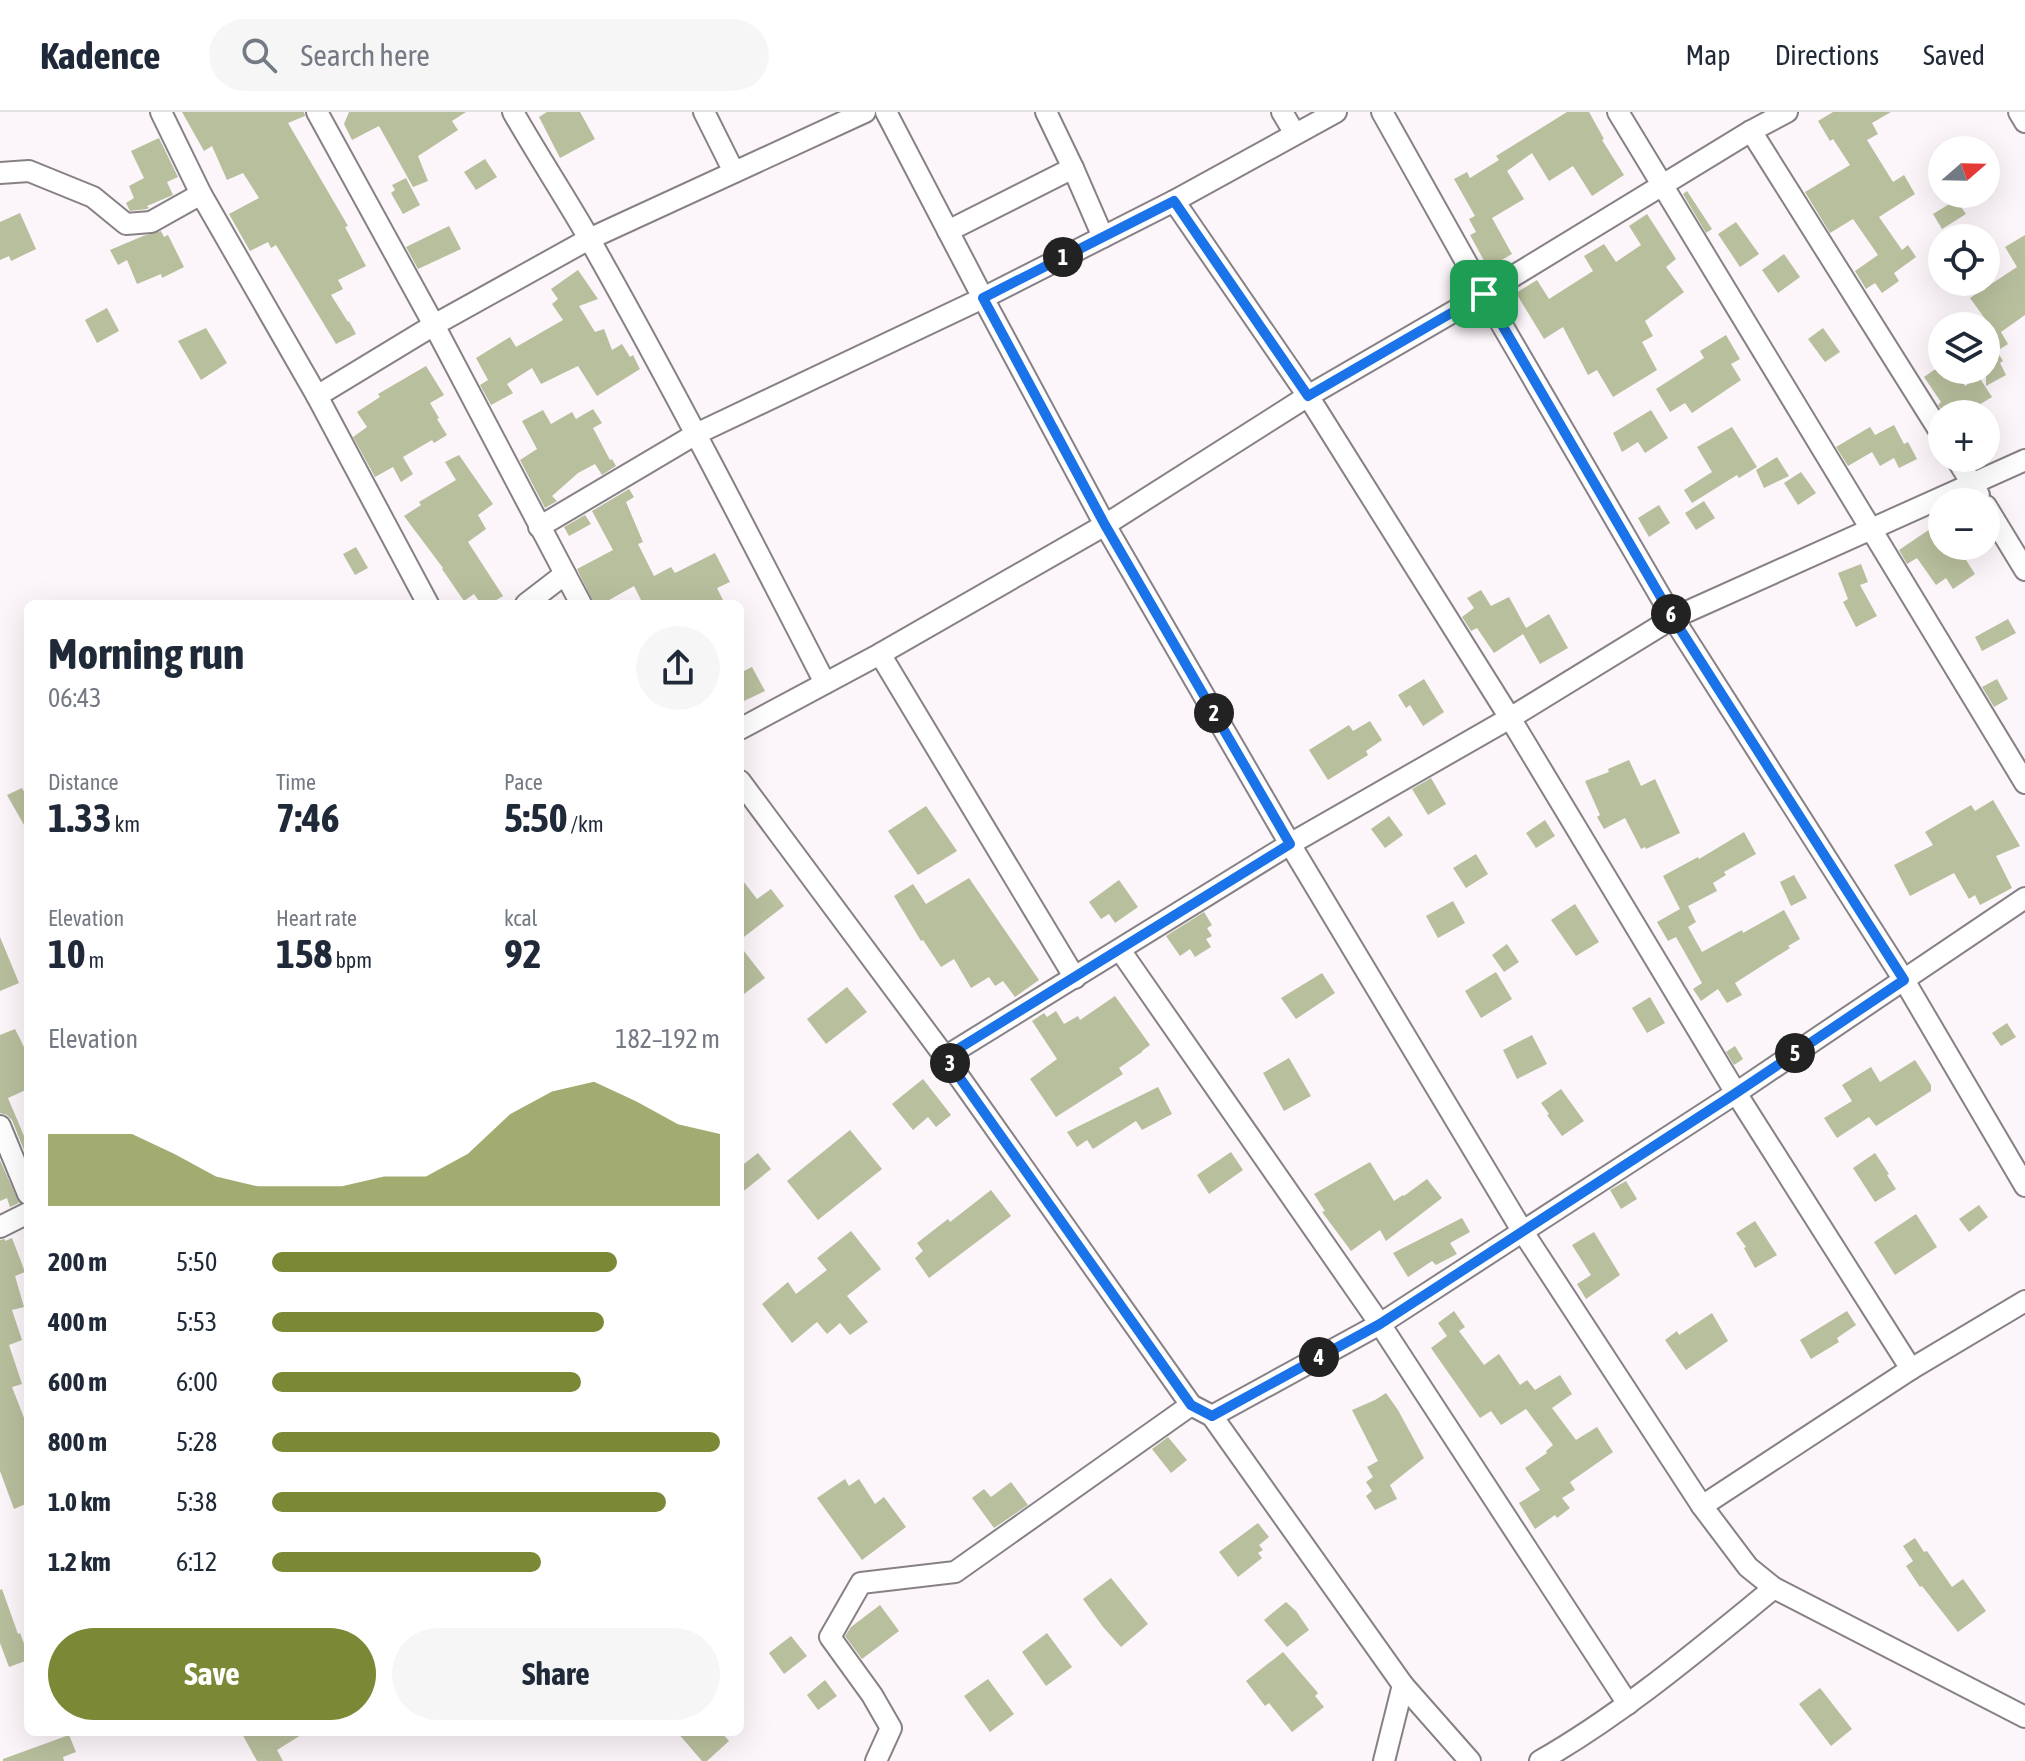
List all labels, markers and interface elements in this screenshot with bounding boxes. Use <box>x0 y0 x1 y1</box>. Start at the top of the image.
search box <box>209 19 769 91</box>
icon: search <box>237 33 281 77</box>
text: Kadence <box>40 34 161 77</box>
text: Search here <box>301 38 430 72</box>
text: Map <box>1686 39 1731 71</box>
text: Directions <box>1775 39 1879 71</box>
text: Saved <box>1923 39 1985 71</box>
north arrow <box>1928 136 2000 208</box>
map controls <box>1928 136 2000 560</box>
button: locate <box>1928 224 2000 296</box>
pin: 1 <box>1043 237 1083 277</box>
text: 1 <box>1058 244 1068 270</box>
pin <box>1450 260 1518 328</box>
icon: arrive <box>1462 272 1506 316</box>
button: layers <box>1928 312 2000 384</box>
button: + <box>1928 400 2000 472</box>
button: − <box>1928 488 2000 560</box>
pin: 6 <box>1651 594 1691 634</box>
text: 6 <box>1666 601 1676 627</box>
button: share <box>636 626 720 710</box>
text: Morning run <box>48 628 244 678</box>
text: 06:43 <box>48 683 102 713</box>
pin: 2 <box>1194 693 1234 733</box>
text: 2 <box>1209 700 1219 726</box>
text: Distance <box>48 769 119 795</box>
text: Time <box>276 769 316 795</box>
text: Pace <box>504 769 543 795</box>
text: 1.33 <box>48 795 112 840</box>
text: 7:46 <box>276 795 340 840</box>
text: 5:50 <box>504 795 568 840</box>
text: km <box>112 811 140 837</box>
text: /km <box>568 811 604 837</box>
text: Elevation <box>48 905 124 931</box>
text: Heart rate <box>276 905 357 931</box>
text: kcal <box>504 905 537 931</box>
text: 10 <box>48 931 86 976</box>
text: 158 <box>276 931 332 976</box>
text: 92 <box>504 931 542 976</box>
text: m <box>86 947 104 973</box>
text: bpm <box>332 947 372 973</box>
text: Elevation <box>48 1024 138 1054</box>
text: 182–192 m <box>615 1024 720 1054</box>
pin: 5 <box>1775 1033 1815 1073</box>
text: 5 <box>1790 1040 1800 1066</box>
pin: 3 <box>930 1043 970 1083</box>
text: 3 <box>945 1050 955 1076</box>
text: 200 m <box>48 1247 107 1277</box>
text: 5:50 <box>176 1247 217 1277</box>
text: 400 m <box>48 1307 107 1337</box>
text: 5:53 <box>176 1307 217 1337</box>
pin: 4 <box>1299 1337 1339 1377</box>
text: 4 <box>1314 1344 1324 1370</box>
text: 600 m <box>48 1367 107 1397</box>
text: 6:00 <box>176 1367 218 1397</box>
text: 800 m <box>48 1427 107 1457</box>
text: 5:28 <box>176 1427 217 1457</box>
text: 1.0 km <box>48 1487 111 1517</box>
text: 5:38 <box>176 1487 217 1517</box>
text: 1.2 km <box>48 1547 111 1577</box>
text: 6:12 <box>176 1547 217 1577</box>
button: Save <box>48 1628 376 1720</box>
button: Share <box>392 1628 720 1720</box>

